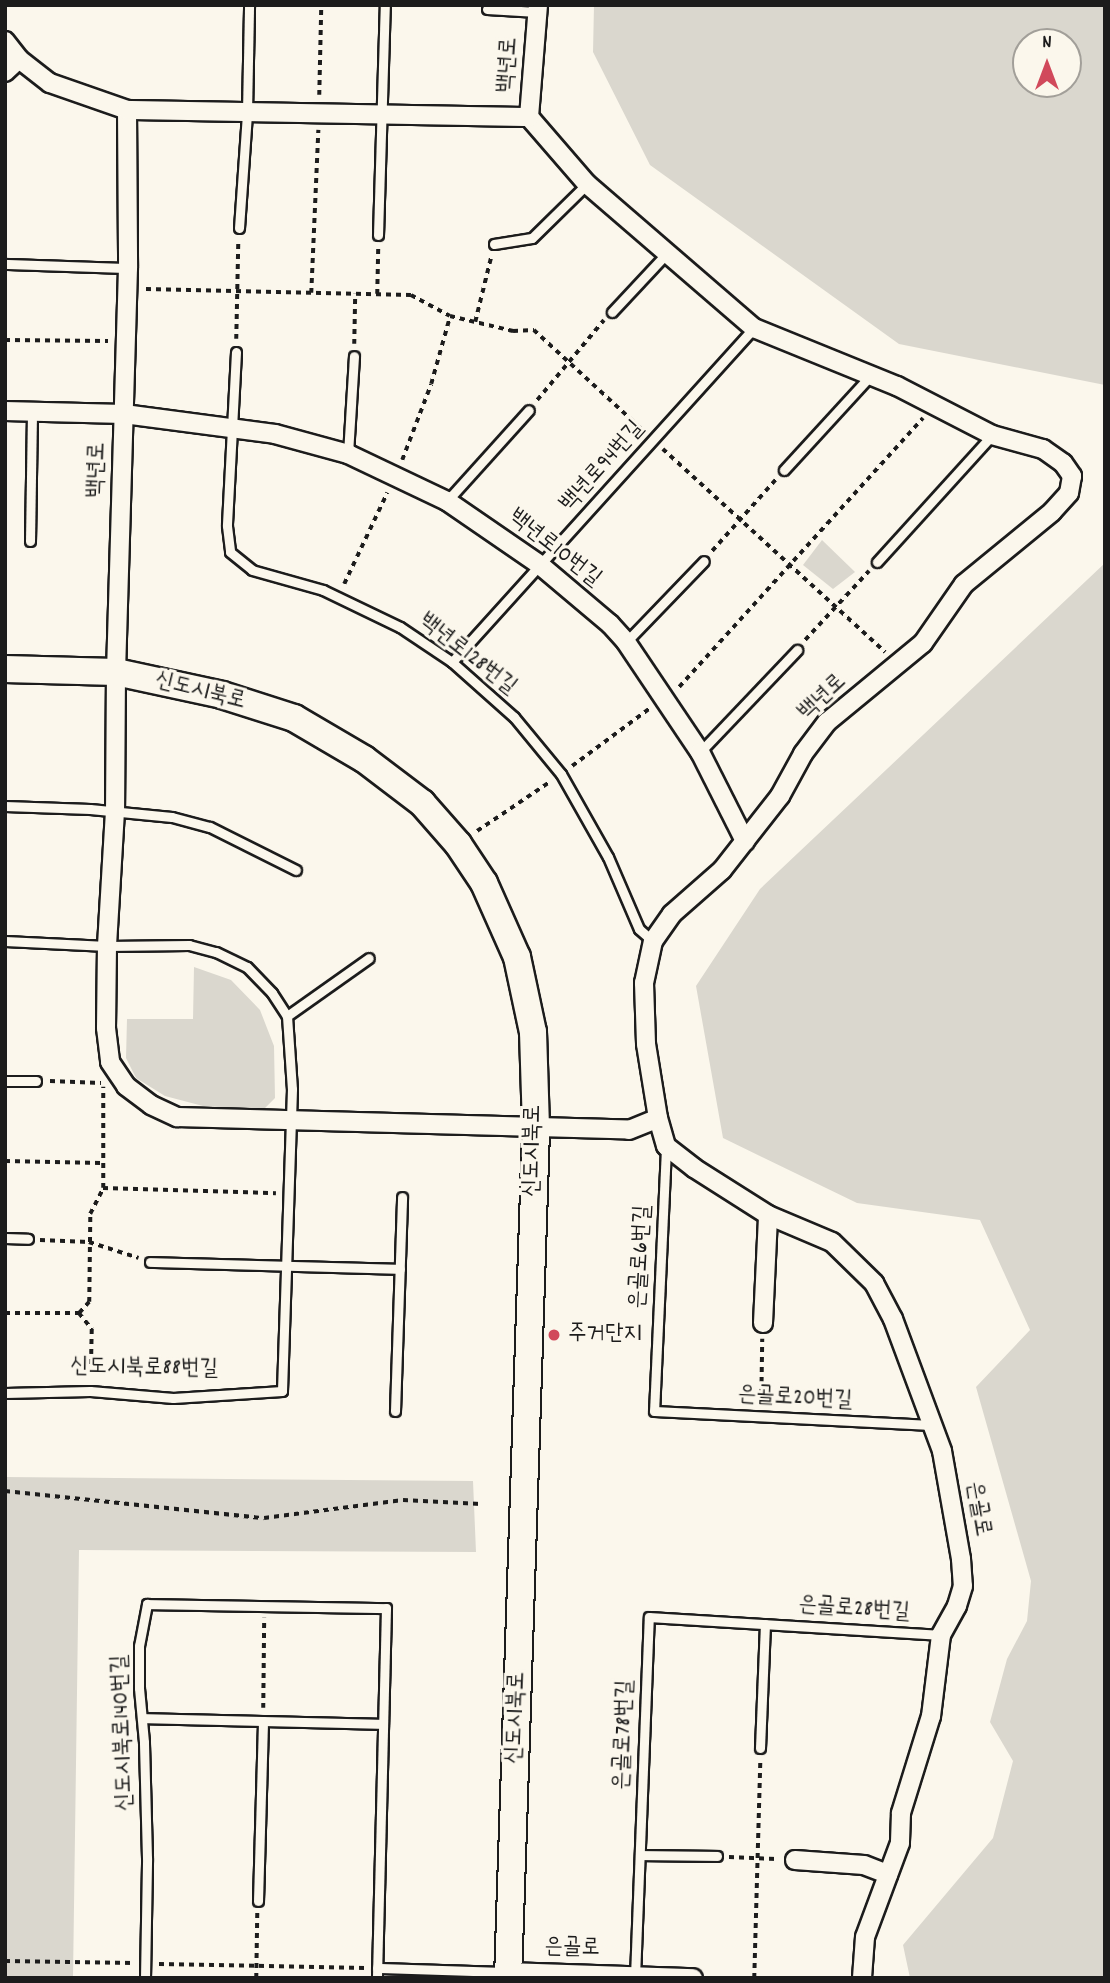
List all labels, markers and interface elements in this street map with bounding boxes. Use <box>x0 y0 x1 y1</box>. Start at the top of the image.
north arrow <box>1012 28 1082 98</box>
text: N <box>1042 30 1052 57</box>
street label: 백년로 <box>493 36 525 94</box>
street label: 백년로94번길 <box>555 416 651 518</box>
street label: 백년로 <box>83 442 113 498</box>
street label: 백년로10번길 <box>502 504 606 594</box>
street label: 백년로128번길 <box>412 608 522 702</box>
street label: 신도시북로 <box>152 667 248 717</box>
street label: 백년로 <box>793 669 853 727</box>
street label: 신도시북로 <box>519 1104 549 1198</box>
street label: 은골로6번길 <box>626 1204 658 1310</box>
place label: 주거단지 <box>568 1321 642 1349</box>
marker: 주거단지 <box>546 1327 562 1343</box>
street label: 신도시북로88번길 <box>70 1354 218 1384</box>
street label: 은골로20번길 <box>737 1382 853 1416</box>
street label: 은골로 <box>959 1479 995 1539</box>
street label: 은골로28번길 <box>797 1592 911 1628</box>
street label: 신도시북로140번길 <box>107 1654 141 1812</box>
street label: 신도시북로 <box>502 1671 532 1765</box>
street label: 은골로78번길 <box>609 1679 641 1791</box>
street label: 은골로 <box>544 1935 600 1963</box>

